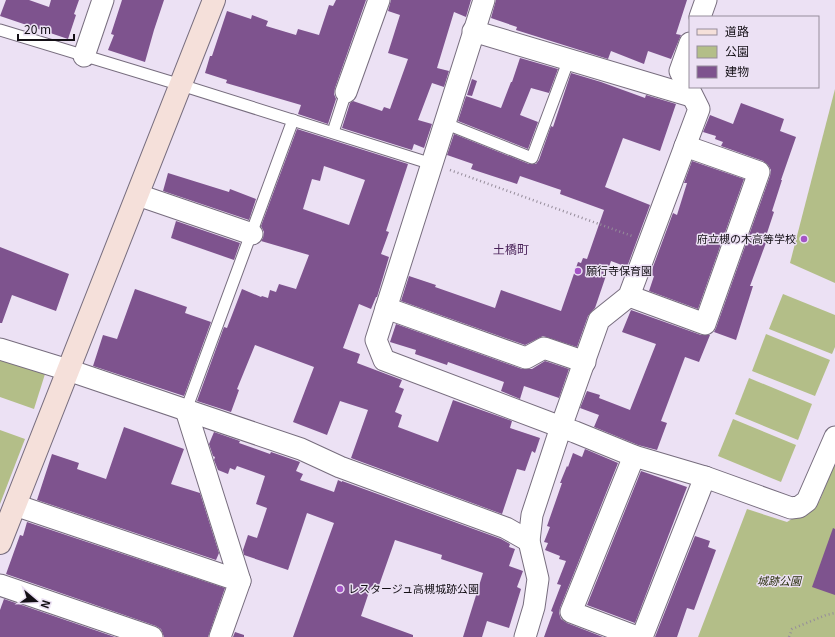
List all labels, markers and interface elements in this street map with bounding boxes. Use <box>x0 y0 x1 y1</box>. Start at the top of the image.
scale bar <box>18 16 74 42</box>
legend <box>689 16 819 88</box>
text: 20 m <box>24 20 51 37</box>
text: 道路 <box>725 22 749 39</box>
text: 公園 <box>725 42 749 59</box>
text: 建物 <box>725 62 749 79</box>
place label: 府立槻の木高等学校 <box>697 230 796 246</box>
marker: 府立槻の木高等学校 <box>799 234 809 244</box>
district label: 土橋町 <box>493 240 529 257</box>
place label: 願行寺保育園 <box>586 262 652 278</box>
marker: 願行寺保育園 <box>573 266 583 276</box>
park label: 城跡公園 <box>757 572 803 588</box>
place label: レスタージュ高槻城跡公園 <box>348 580 479 596</box>
north arrow <box>16 581 56 621</box>
marker: レスタージュ高槻城跡公園 <box>335 584 345 594</box>
text: N <box>37 598 55 611</box>

